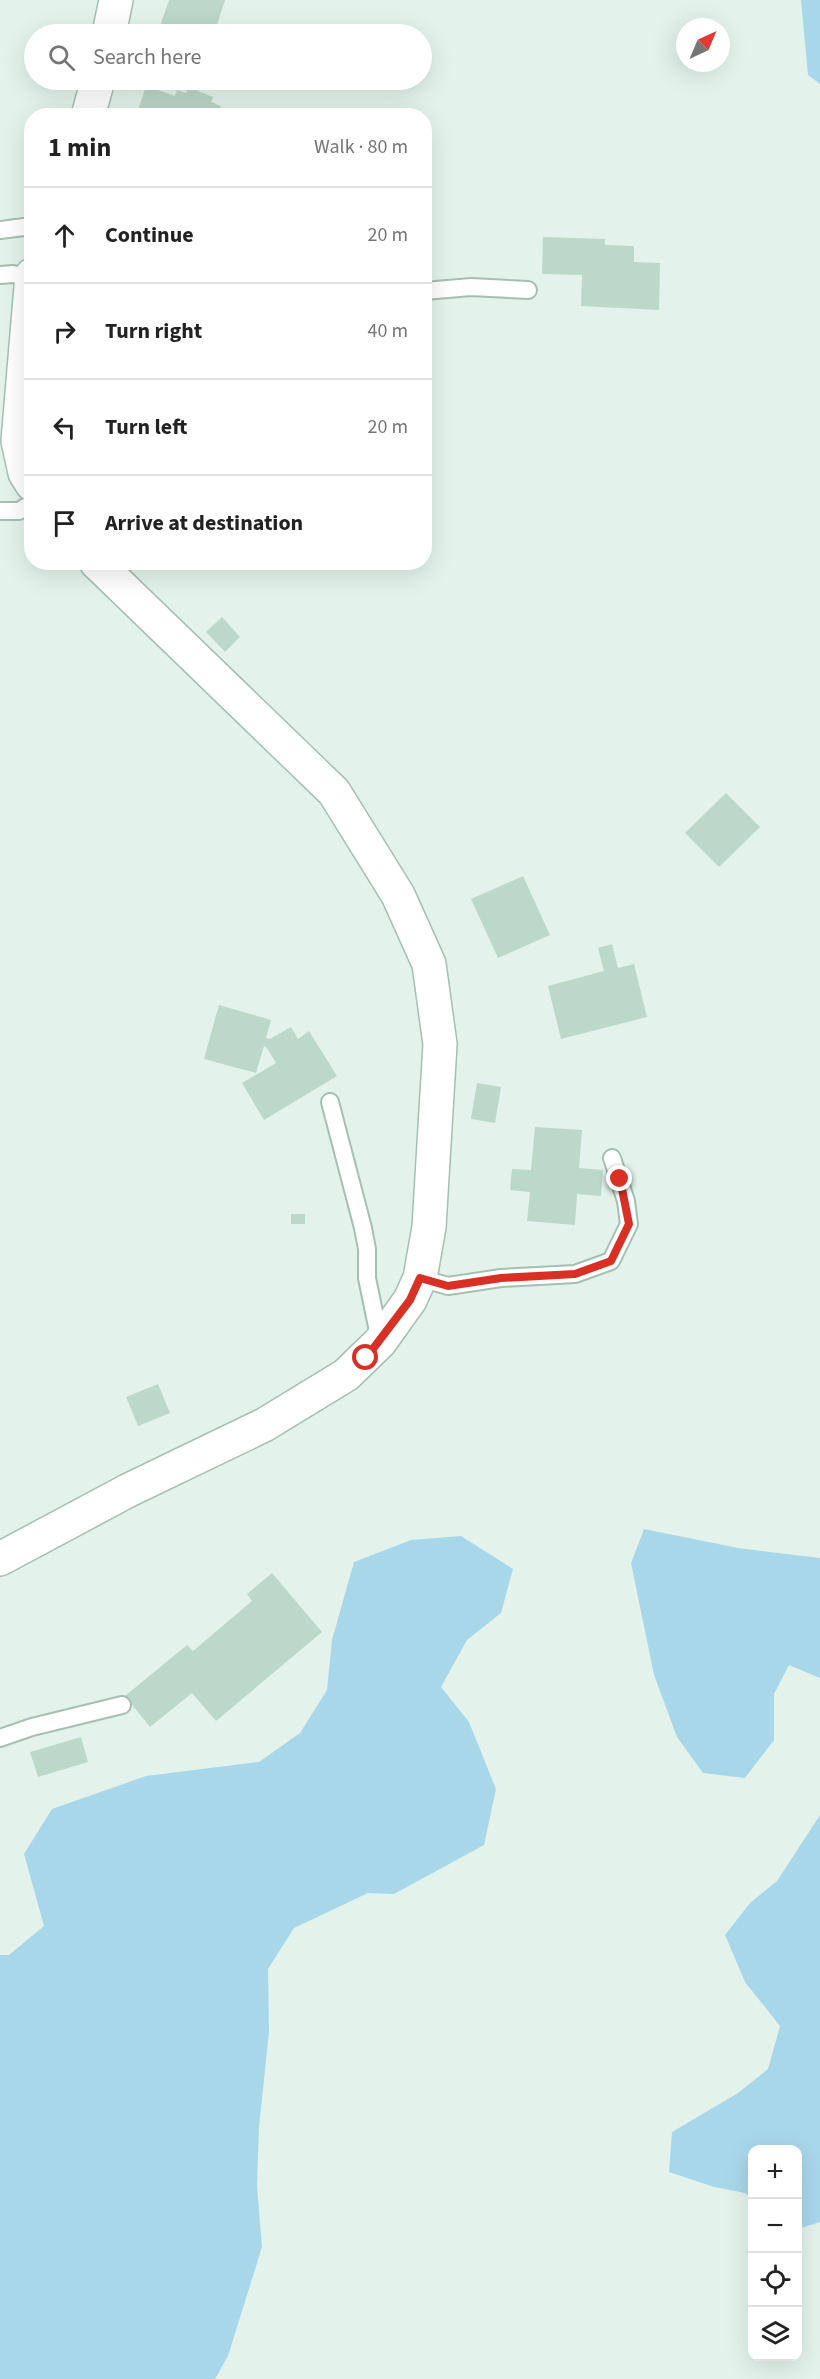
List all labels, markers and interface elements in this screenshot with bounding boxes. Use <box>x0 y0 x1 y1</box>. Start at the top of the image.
north arrow <box>676 18 730 72</box>
search box <box>24 24 432 90</box>
icon: search <box>45 41 78 74</box>
text: Search here <box>93 41 201 73</box>
text: 1 min <box>48 129 111 166</box>
text: Walk · 80 m <box>314 133 408 161</box>
icon: ahead <box>48 219 81 252</box>
text: Continue <box>105 219 194 251</box>
text: 20 m <box>368 221 408 249</box>
icon: right <box>48 315 81 348</box>
text: Turn right <box>105 315 202 347</box>
text: 40 m <box>368 317 408 345</box>
icon: left <box>48 411 81 444</box>
text: Turn left <box>105 411 187 443</box>
text: 20 m <box>368 413 408 441</box>
icon: arrive <box>48 507 81 540</box>
text: Arrive at destination <box>105 507 303 539</box>
route end <box>606 1165 632 1191</box>
route start <box>352 1344 378 1370</box>
map controls <box>748 2145 802 2361</box>
button: + <box>748 2145 802 2199</box>
button: − <box>748 2199 802 2253</box>
button: locate <box>748 2253 802 2307</box>
button: layers <box>748 2307 802 2361</box>

